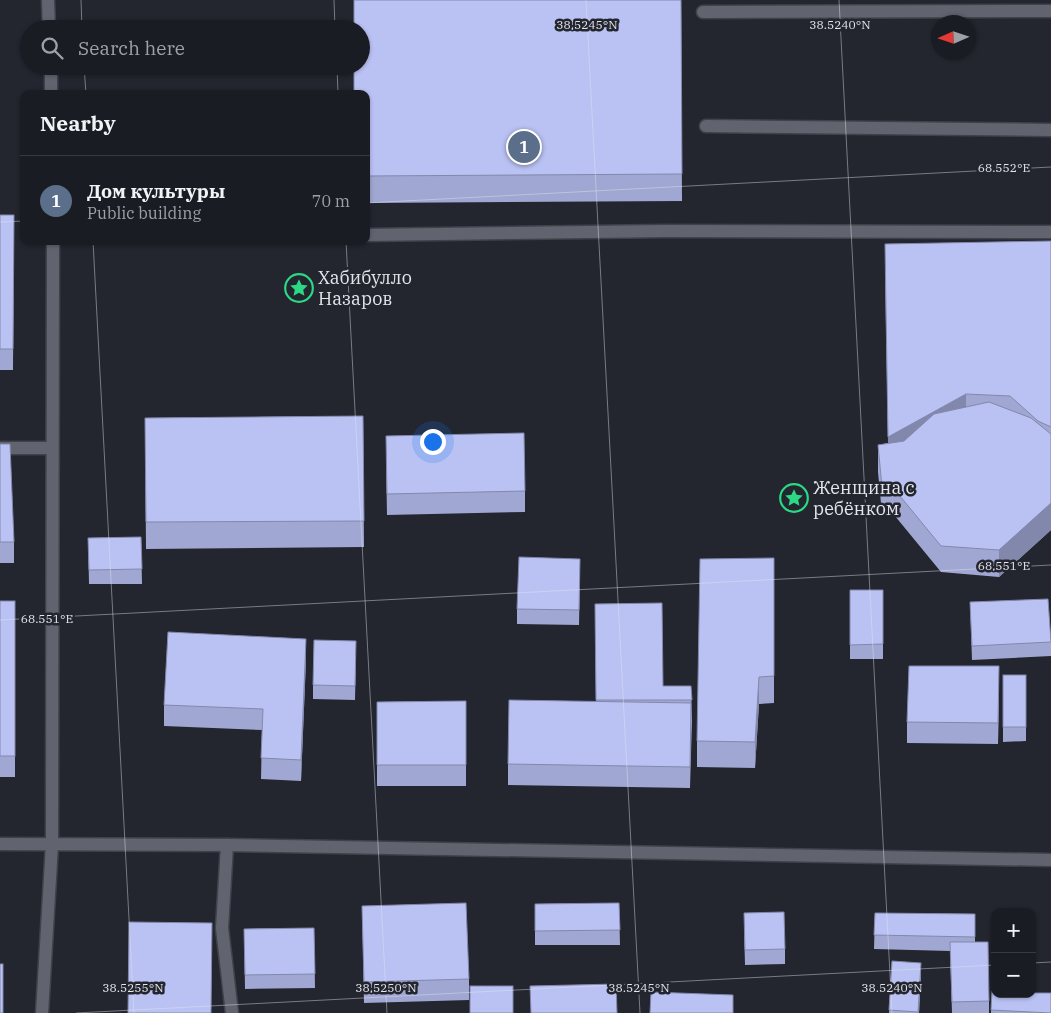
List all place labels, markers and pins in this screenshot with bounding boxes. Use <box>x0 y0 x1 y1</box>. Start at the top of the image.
pin: 1 <box>508 128 540 166</box>
place label: Хабибулло Назаров <box>318 266 412 310</box>
place icon: Хабибулло Назаров <box>284 273 314 303</box>
place label: Женщина с ребёнком <box>813 476 915 520</box>
place icon: Женщина с ребёнком <box>779 483 809 513</box>

